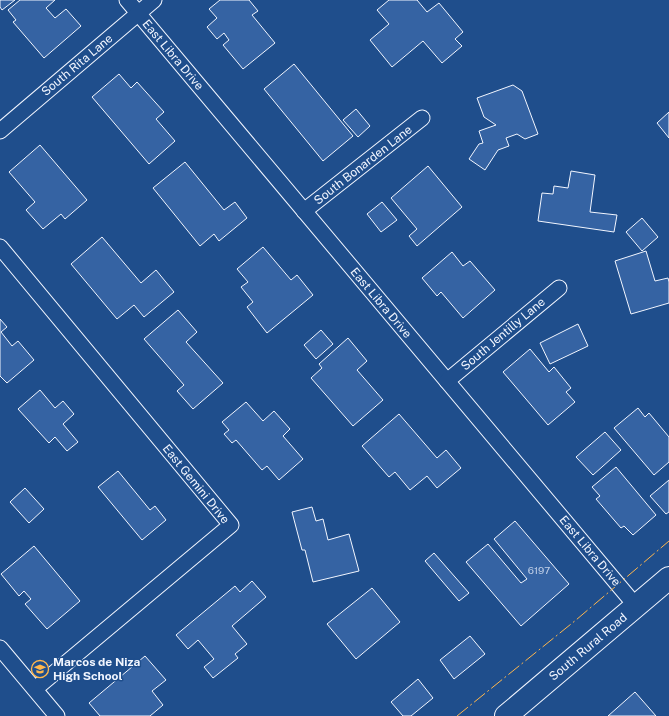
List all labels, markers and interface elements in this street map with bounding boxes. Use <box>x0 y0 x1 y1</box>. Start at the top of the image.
street label: East Libra Drive <box>140 17 207 93</box>
street label: South Rita Lane <box>39 31 116 99</box>
street label: South Bonarden Lane <box>311 122 415 208</box>
street label: East Libra Drive <box>348 265 415 341</box>
street label: South Jentilly Lane <box>458 295 548 373</box>
street label: East Gemini Drive <box>160 442 232 527</box>
street label: East Libra Drive <box>557 513 624 589</box>
house number: 6197 <box>528 564 550 576</box>
street label: South Rural Road <box>546 610 630 684</box>
place label: Marcos de Niza High School <box>53 655 141 683</box>
school or university icon: Marcos de Niza High School <box>30 659 50 679</box>

